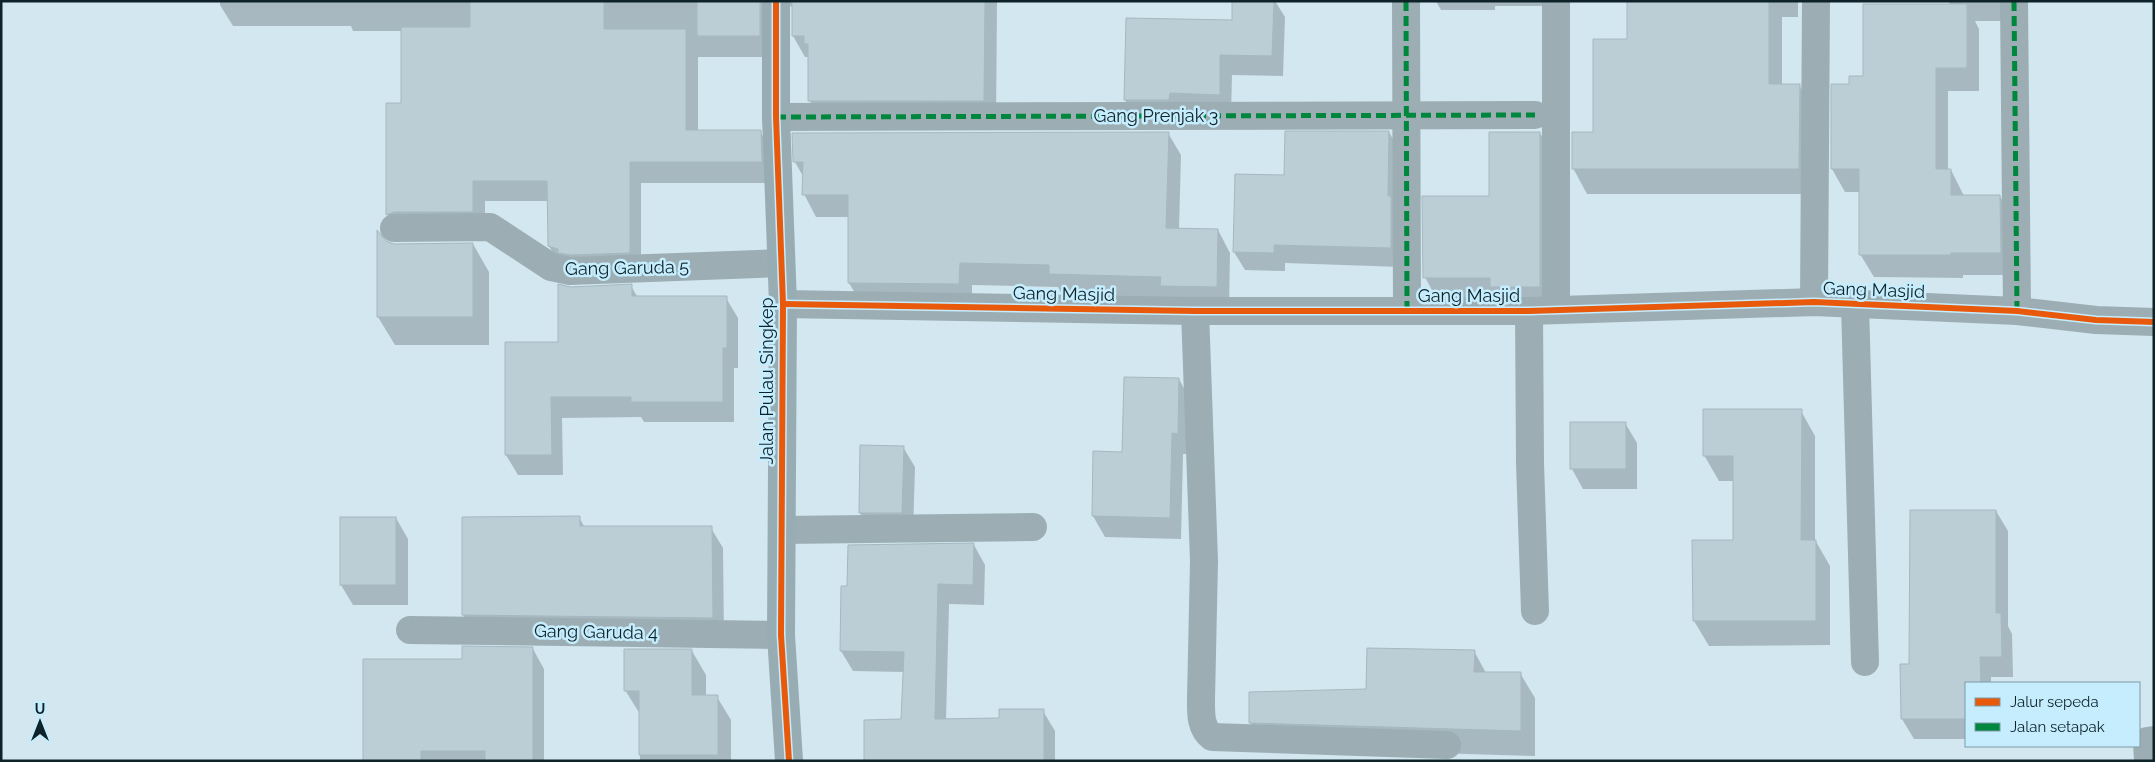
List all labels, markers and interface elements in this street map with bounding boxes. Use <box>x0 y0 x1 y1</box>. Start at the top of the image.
street label: Gang Prenjak 3 <box>1094 105 1218 126</box>
street label: Gang Garuda 5 <box>565 256 689 279</box>
street label: Gang Masjid <box>1823 277 1925 302</box>
street label: Gang Masjid <box>1013 282 1115 305</box>
street label: Gang Masjid <box>1418 285 1520 306</box>
street label: Jalan Pulau Singkep <box>756 297 777 465</box>
street label: Gang Garuda 4 <box>534 620 658 643</box>
legend <box>1965 682 2140 747</box>
text: Jalur sepeda <box>2010 693 2099 711</box>
north arrow <box>15 697 65 747</box>
text: U <box>35 701 45 717</box>
text: Jalan setapak <box>2010 718 2105 736</box>

